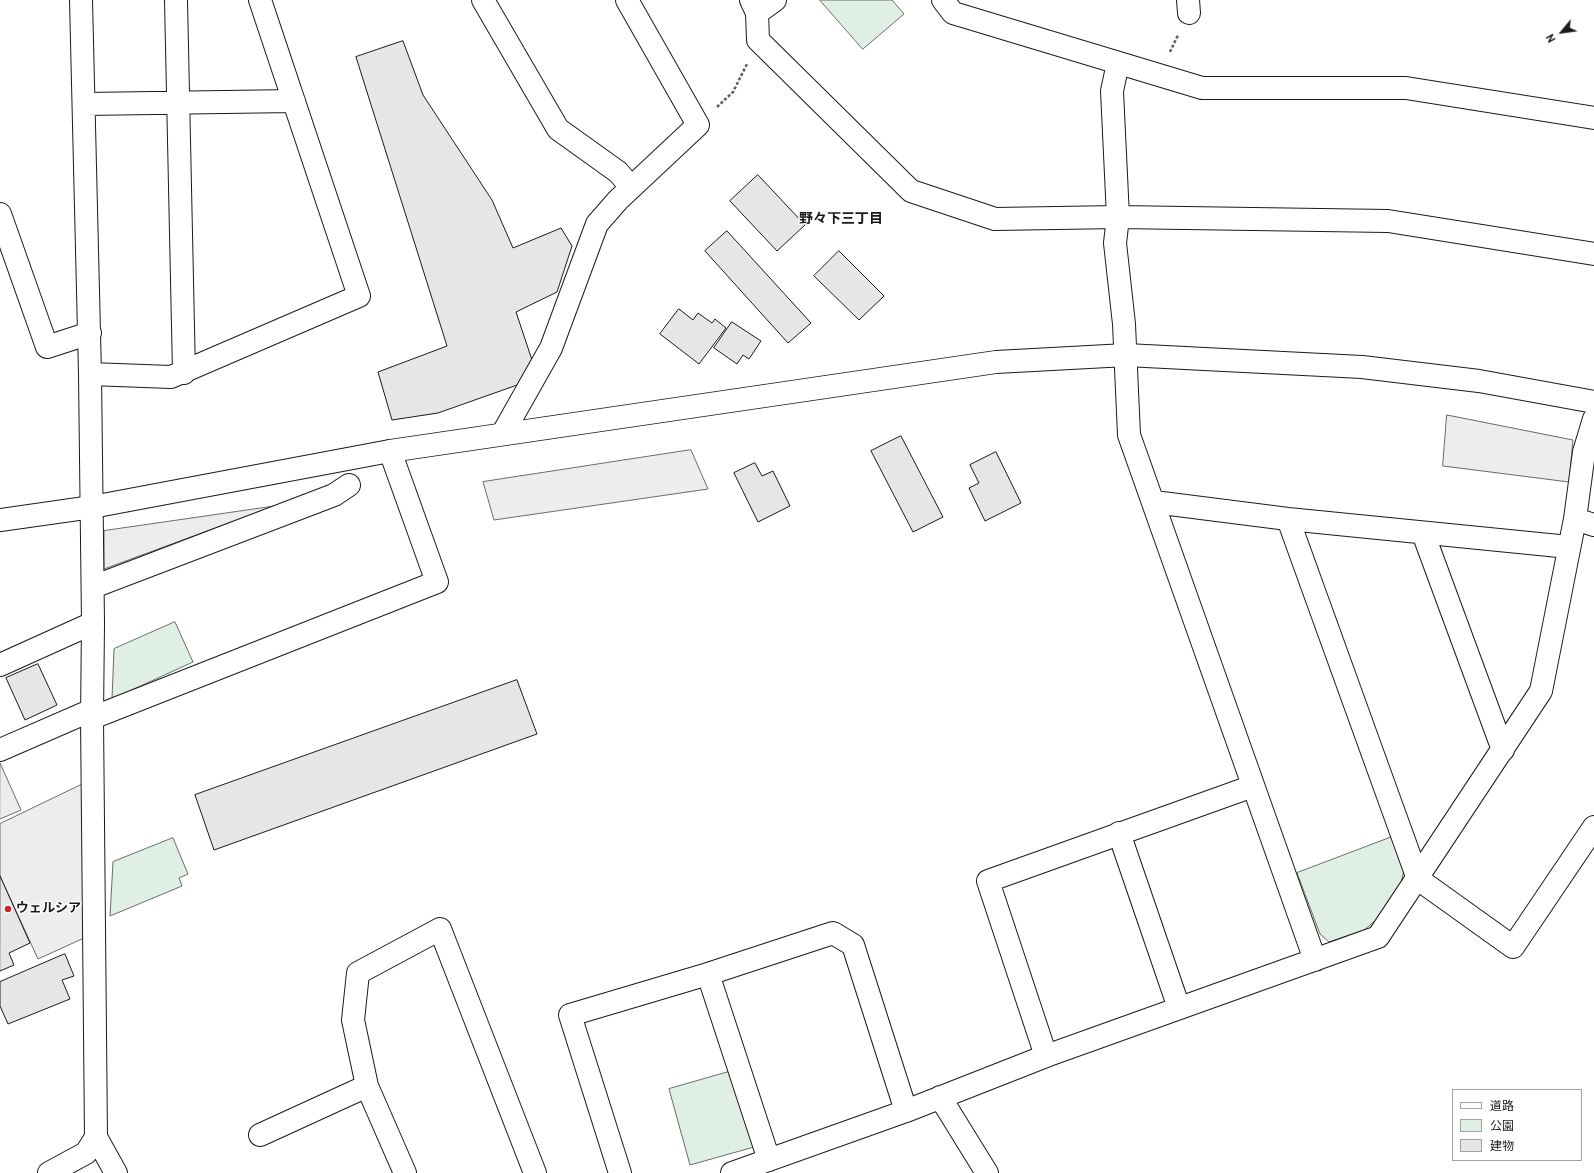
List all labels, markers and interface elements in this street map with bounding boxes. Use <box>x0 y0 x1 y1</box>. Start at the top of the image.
north arrow <box>1542 12 1582 52</box>
text: N <box>1543 31 1560 45</box>
district label: 野々下三丁目 <box>799 212 883 228</box>
place label: ウェルシア <box>16 901 81 917</box>
marker: ウェルシア <box>3 904 13 914</box>
legend <box>1452 1089 1582 1161</box>
text: 道路 <box>1490 1099 1514 1115</box>
text: 公園 <box>1490 1119 1514 1135</box>
text: 建物 <box>1490 1139 1514 1155</box>

